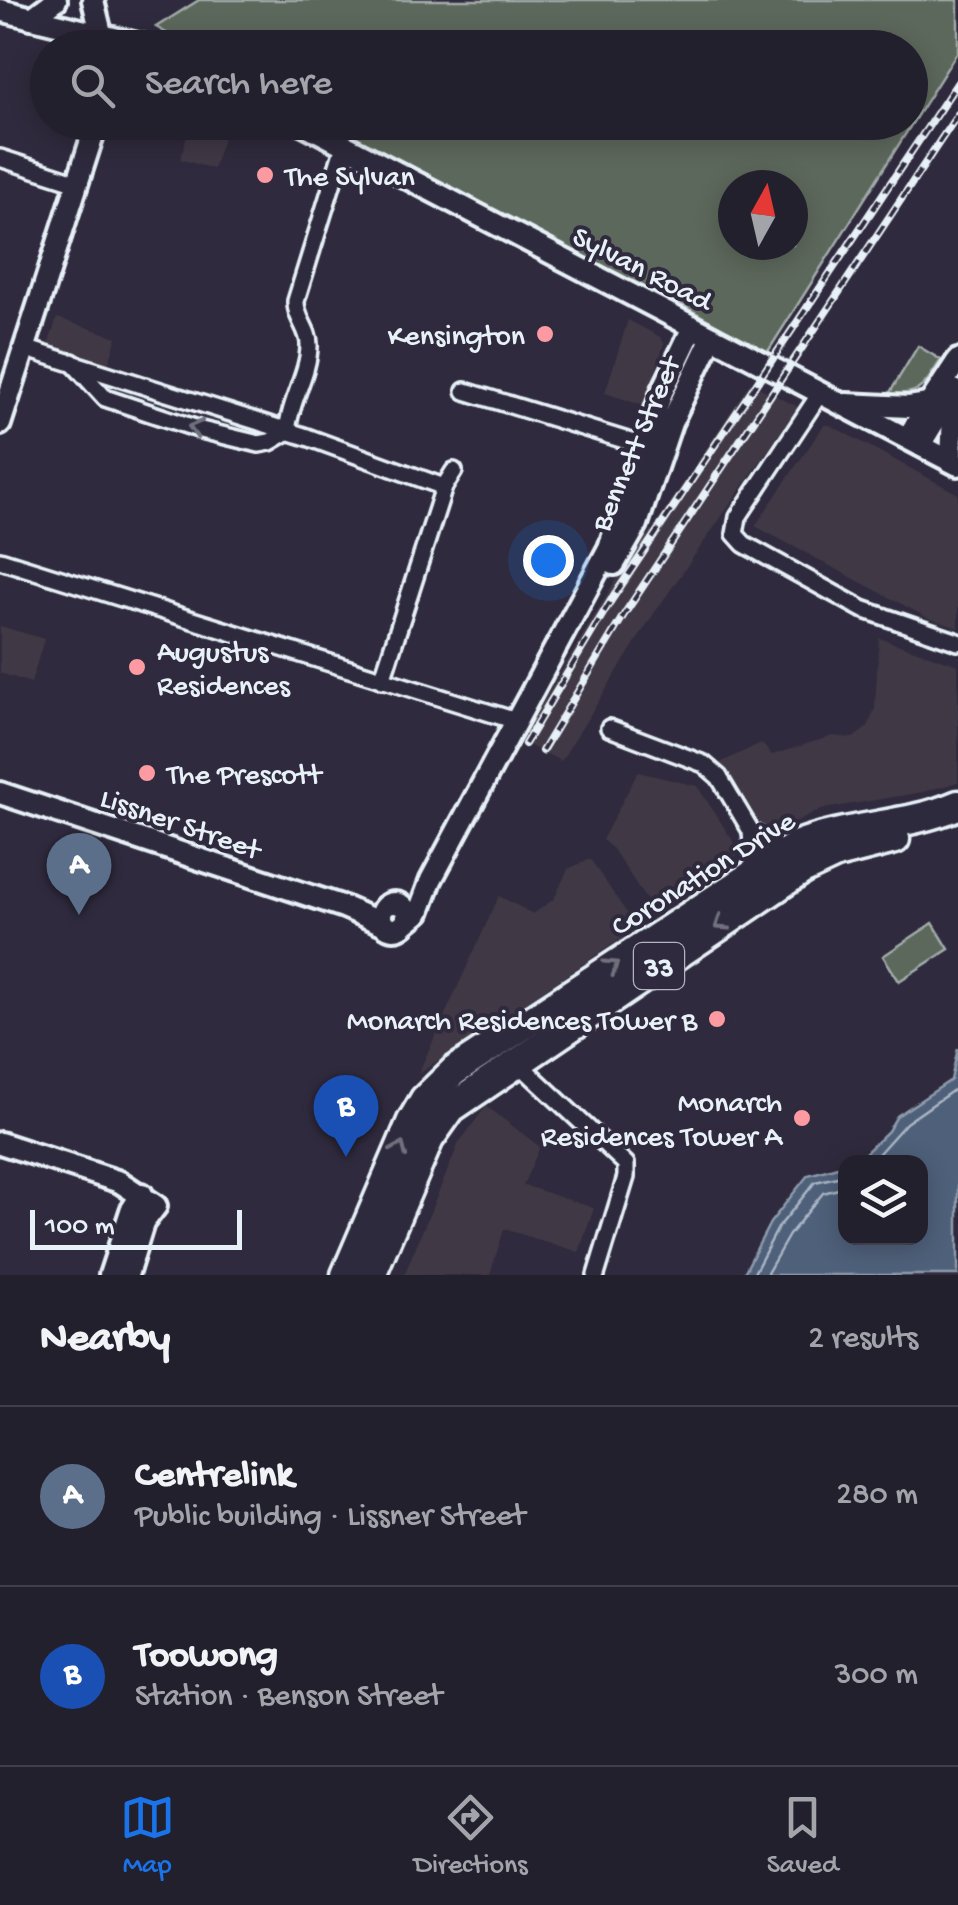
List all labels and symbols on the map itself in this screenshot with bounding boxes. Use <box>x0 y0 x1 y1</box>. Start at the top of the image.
place label: The Sylvan <box>283 162 415 197</box>
marker: The Sylvan <box>254 164 276 186</box>
north arrow <box>718 170 808 260</box>
street label: Sylvan Road <box>565 221 719 322</box>
place label: Kensington <box>388 321 525 356</box>
marker: Kensington <box>534 323 556 345</box>
street label: Bennett Street <box>585 350 692 538</box>
one-way arrow <box>186 418 204 439</box>
your location <box>523 535 574 586</box>
place label: Augustus Residences <box>157 637 291 706</box>
marker: Augustus Residences <box>126 656 148 678</box>
place label: The Prescott <box>165 760 324 795</box>
marker: The Prescott <box>136 762 158 784</box>
street label: Lissner Street <box>95 783 267 871</box>
street label: Coronation Drive <box>606 805 803 946</box>
pin: A <box>46 832 112 915</box>
one-way arrow <box>714 912 732 931</box>
road number: 33 <box>634 943 684 989</box>
one-way arrow <box>602 960 620 979</box>
place label: Monarch Residences Tower B <box>347 1006 698 1041</box>
marker: Monarch Residences Tower B <box>706 1008 728 1030</box>
pin: B <box>314 1074 378 1157</box>
place label: Monarch Residences Tower A <box>541 1088 783 1157</box>
marker: Monarch Residences Tower A <box>791 1107 813 1129</box>
one-way arrow <box>388 1141 408 1159</box>
scale bar <box>30 1205 242 1250</box>

